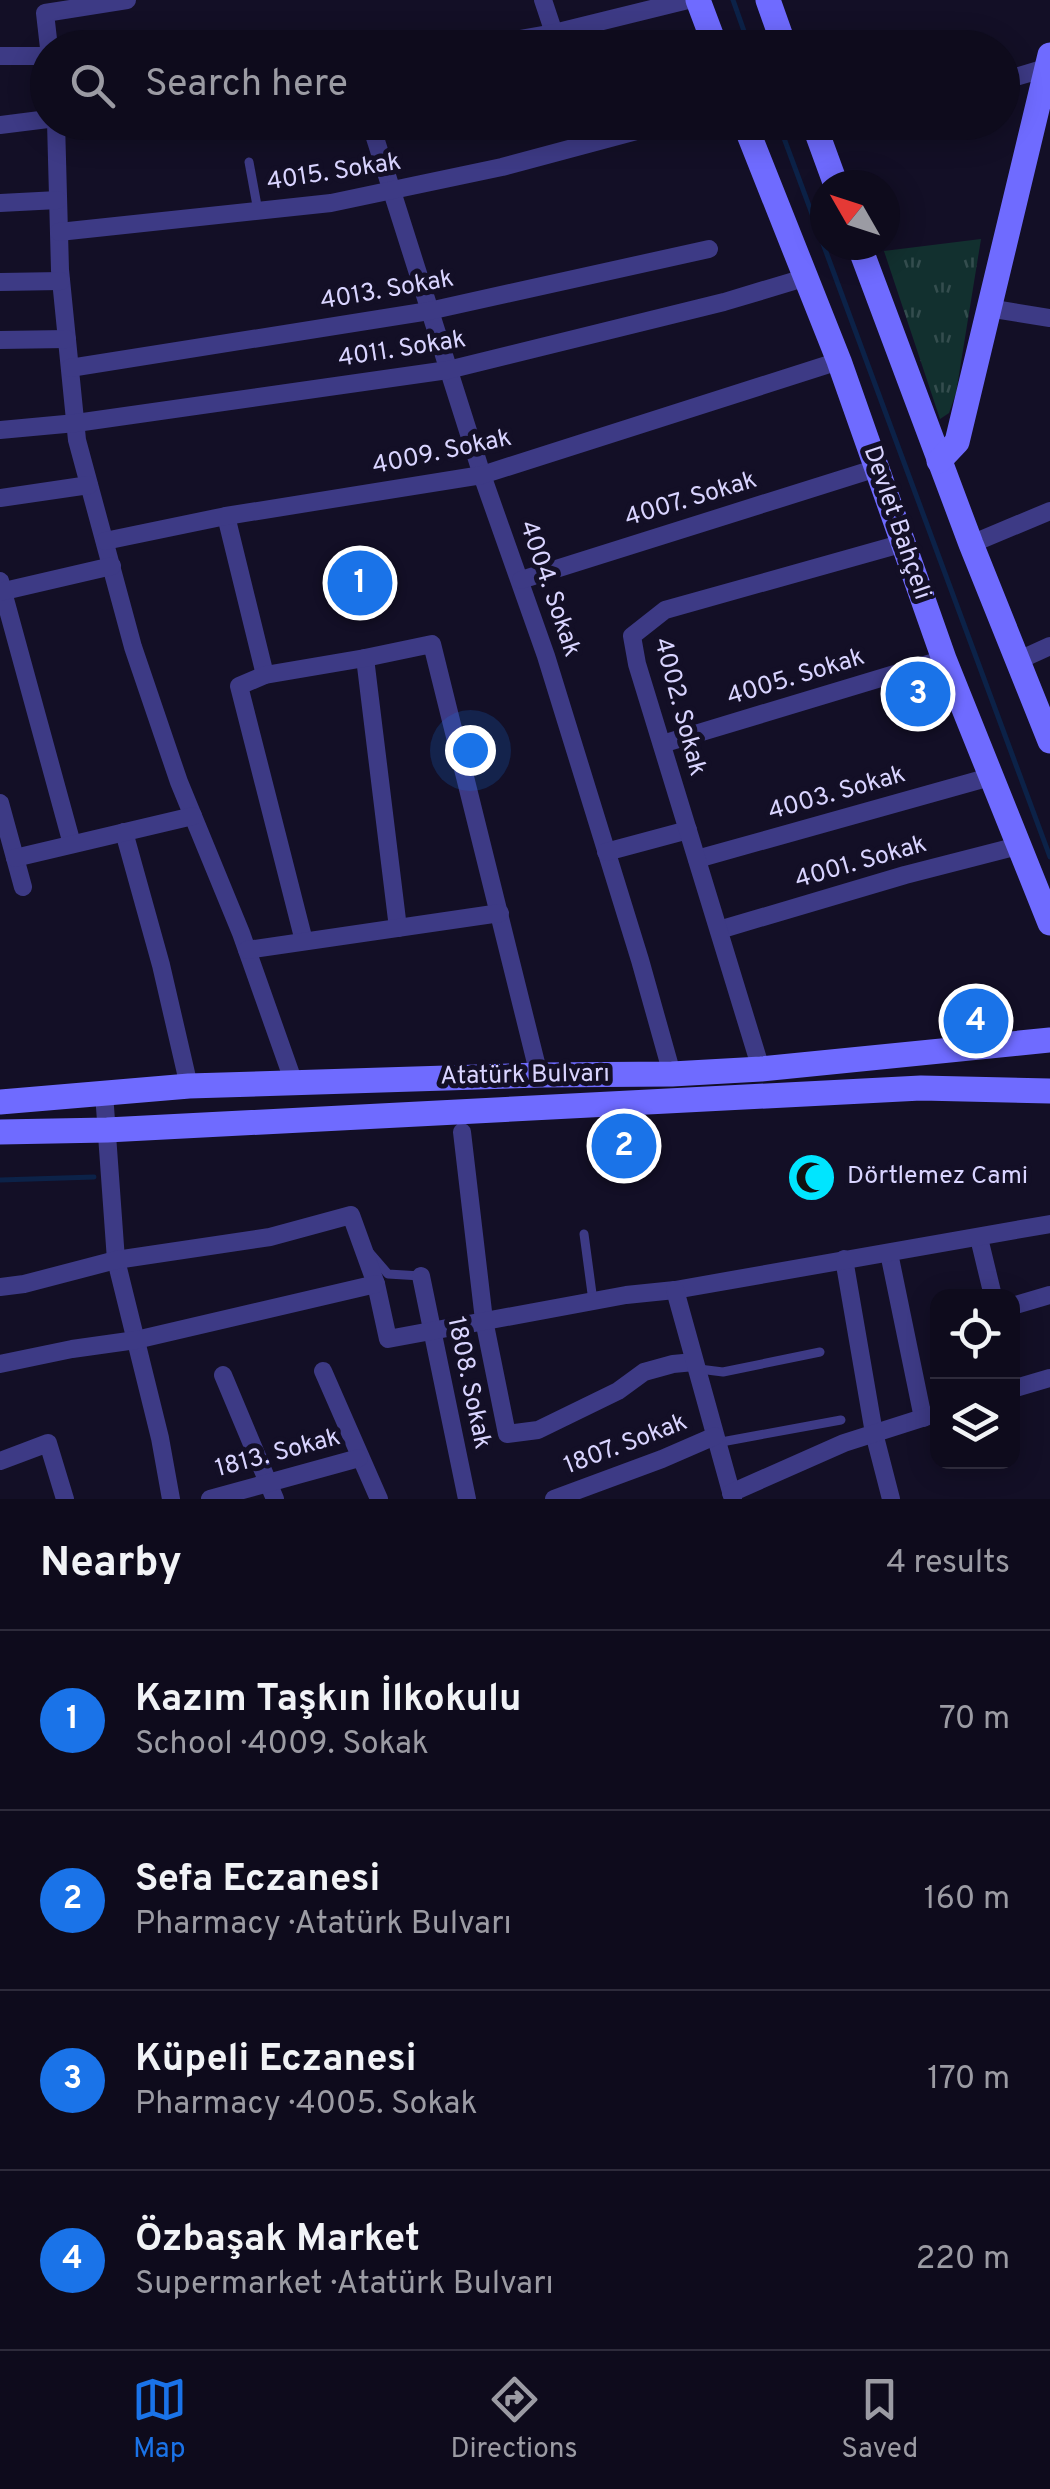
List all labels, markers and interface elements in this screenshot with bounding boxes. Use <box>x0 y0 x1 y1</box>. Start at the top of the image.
search box <box>30 30 1020 140</box>
icon: search <box>65 58 120 113</box>
text: Search here <box>145 61 348 110</box>
street label: 4015. Sokak <box>265 147 403 199</box>
north arrow <box>810 170 900 260</box>
street label: 4013. Sokak <box>318 264 456 318</box>
street label: 4011. Sokak <box>336 324 468 376</box>
street label: 4009. Sokak <box>370 423 514 483</box>
street label: Devlet Bahçeli <box>855 442 937 604</box>
street label: 4007. Sokak <box>621 465 761 535</box>
street label: 4004. Sokak <box>511 517 587 661</box>
pin: 1 <box>328 546 392 620</box>
street label: 4002. Sokak <box>645 634 713 780</box>
street label: 4005. Sokak <box>723 642 869 714</box>
pin: 3 <box>886 656 950 732</box>
your location <box>445 725 496 776</box>
street label: 4003. Sokak <box>765 759 909 829</box>
street label: 4001. Sokak <box>791 829 931 897</box>
pin: 4 <box>944 984 1008 1058</box>
street label: Atatürk Bulvarı <box>440 1059 610 1093</box>
pin: 2 <box>592 1108 656 1184</box>
mosque icon: Dörtlemez Cami <box>786 1151 838 1203</box>
place label: Dörtlemez Cami <box>847 1161 1028 1193</box>
map controls <box>930 1289 1020 1469</box>
button: locate <box>930 1289 1020 1379</box>
street label: 1808. Sokak <box>438 1314 498 1452</box>
button: layers <box>930 1379 1020 1469</box>
street label: 1807. Sokak <box>560 1407 692 1483</box>
street label: 1813. Sokak <box>212 1422 344 1486</box>
text: Nearby <box>40 1538 182 1591</box>
text: 4 results <box>886 1544 1010 1584</box>
text: Kazım Taşkın İlkokulu <box>135 1676 522 1725</box>
text: 1 <box>66 1700 79 1740</box>
text: 70 m <box>939 1700 1010 1740</box>
text: School · 4009. Sokak <box>135 1725 429 1765</box>
text: Sefa Eczanesi <box>135 1856 380 1905</box>
text: 2 <box>63 1880 82 1920</box>
text: 160 m <box>924 1880 1010 1920</box>
text: Pharmacy · Atatürk Bulvarı <box>135 1905 512 1945</box>
text: Küpeli Eczanesi <box>135 2036 416 2085</box>
text: 3 <box>63 2060 82 2100</box>
text: 170 m <box>927 2060 1010 2100</box>
text: Pharmacy · 4005. Sokak <box>135 2085 477 2125</box>
text: Özbaşak Market <box>135 2216 420 2265</box>
text: 4 <box>62 2240 83 2280</box>
text: 220 m <box>916 2240 1010 2280</box>
text: Supermarket · Atatürk Bulvarı <box>135 2265 554 2305</box>
tab: Map <box>132 2372 187 2468</box>
tab: Directions <box>450 2372 578 2468</box>
tab: Saved <box>841 2372 918 2468</box>

